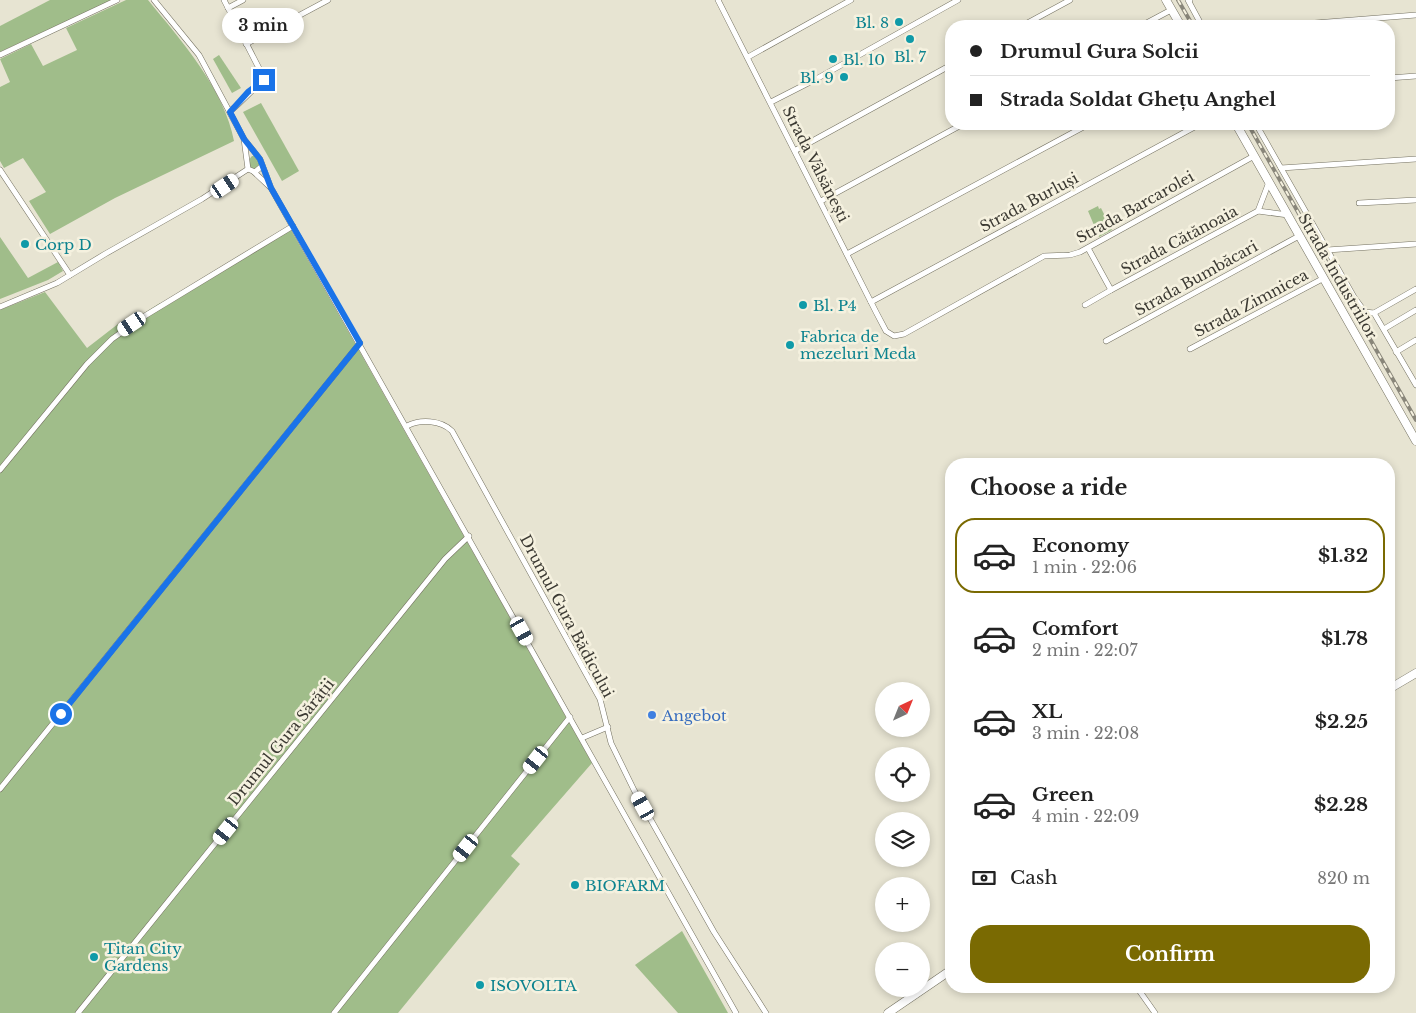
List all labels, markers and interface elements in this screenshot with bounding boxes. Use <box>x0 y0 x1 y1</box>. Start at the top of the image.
callout: 3 min <box>223 8 305 42</box>
place label: Bl. 8 <box>855 13 889 32</box>
text: 3 min <box>238 15 288 35</box>
marker: Bl. 8 <box>893 16 905 28</box>
marker: Bl. 7 <box>904 33 916 45</box>
text: Drumul Gura Solcii <box>1000 40 1199 63</box>
place label: Bl. 7 <box>894 47 927 66</box>
place label: Bl. 10 <box>843 50 885 69</box>
marker: Bl. 10 <box>827 53 839 65</box>
place label: Bl. 9 <box>800 68 834 87</box>
route end <box>253 69 275 91</box>
marker: Bl. 9 <box>838 71 850 83</box>
text: Strada Soldat Ghețu Anghel <box>1000 88 1276 111</box>
street label: Strada Vâlsănești <box>779 103 853 225</box>
street label: Strada Barcarolei <box>1073 167 1197 247</box>
street label: Strada Burluși <box>977 168 1081 236</box>
car <box>208 171 241 201</box>
street label: Strada Cătănoaia <box>1117 201 1241 279</box>
street label: Strada Industriilor <box>1294 210 1382 343</box>
place label: Corp D <box>35 235 92 254</box>
street label: Strada Bumbăcari <box>1131 236 1261 320</box>
marker: Corp D <box>19 238 31 250</box>
street label: Strada Zimnicea <box>1191 265 1312 341</box>
place label: Bl. P4 <box>813 296 856 315</box>
marker: Bl. P4 <box>797 299 809 311</box>
car <box>115 309 148 339</box>
place label: Fabrica de mezeluri Meda <box>800 327 917 363</box>
marker: Fabrica de mezeluri Meda <box>784 339 796 351</box>
text: Choose a ride <box>970 474 1127 501</box>
street label: Drumul Gura Bădicului <box>516 531 618 701</box>
icon: car <box>972 533 1017 578</box>
text: Economy <box>1032 534 1129 557</box>
text: $1.32 <box>1318 544 1368 567</box>
text: 1 min · 22:06 <box>1032 557 1137 577</box>
car <box>508 614 535 648</box>
icon: car <box>972 616 1017 661</box>
text: Comfort <box>1032 617 1119 640</box>
text: $1.78 <box>1321 627 1368 650</box>
text: 2 min · 22:07 <box>1032 640 1138 660</box>
street label: Drumul Gura Sărății <box>224 675 338 809</box>
north arrow <box>875 682 930 738</box>
map controls <box>875 682 930 997</box>
icon: car <box>972 699 1017 744</box>
text: XL <box>1032 700 1062 723</box>
route start <box>50 703 72 725</box>
place label: Angebot <box>661 706 727 725</box>
marker: Angebot <box>646 709 658 721</box>
text: $2.25 <box>1315 710 1368 733</box>
text: 3 min · 22:08 <box>1032 723 1139 743</box>
car <box>520 744 551 776</box>
button: locate <box>875 747 930 802</box>
icon: car <box>972 782 1017 827</box>
text: Green <box>1032 783 1094 806</box>
car <box>629 789 656 823</box>
text: $2.28 <box>1314 793 1368 816</box>
text: 4 min · 22:09 <box>1032 806 1139 826</box>
button: layers <box>875 812 930 867</box>
car <box>210 815 241 847</box>
car <box>450 832 481 864</box>
icon: cash <box>970 864 998 892</box>
text: Cash <box>1010 866 1057 889</box>
text: 820 m <box>1317 868 1370 888</box>
place label: BIOFARM <box>585 876 665 895</box>
button: + <box>875 877 930 932</box>
marker: BIOFARM <box>569 879 581 891</box>
button: Confirm <box>970 925 1370 983</box>
place label: Titan City Gardens <box>104 939 182 975</box>
button: − <box>875 942 930 997</box>
marker: Titan City Gardens <box>88 951 100 963</box>
place label: ISOVOLTA <box>490 976 577 995</box>
marker: ISOVOLTA <box>474 979 486 991</box>

